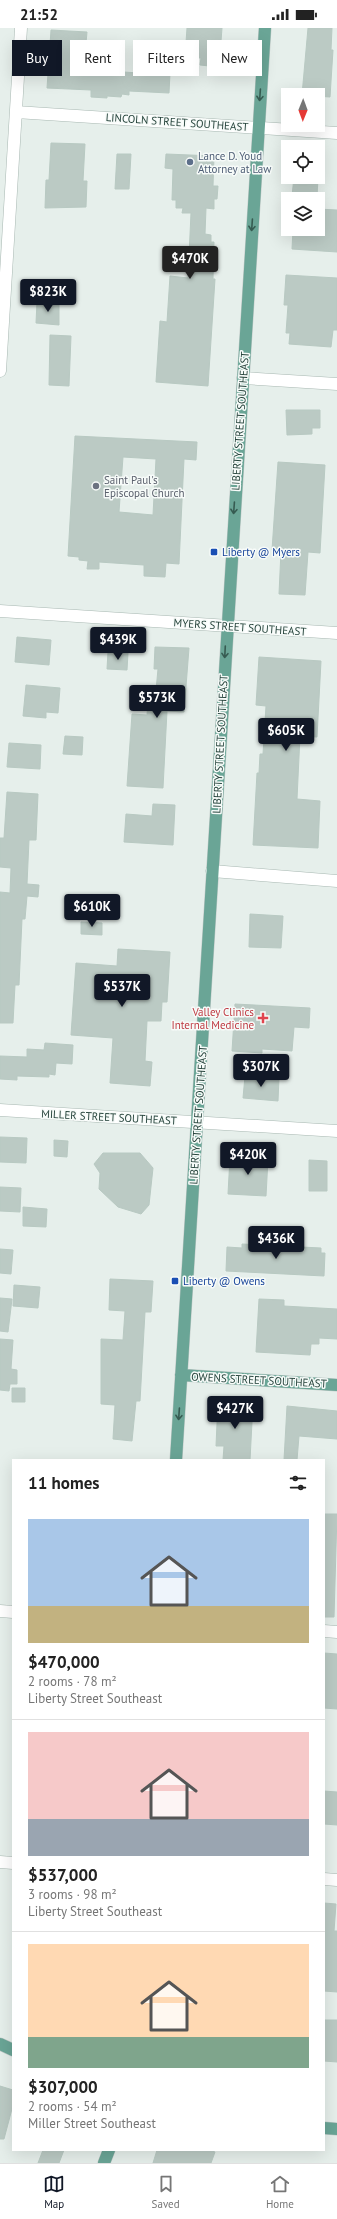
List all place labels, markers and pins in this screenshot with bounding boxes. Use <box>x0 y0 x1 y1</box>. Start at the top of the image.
place label: Lance D. Youd Attorney at Law <box>198 149 271 176</box>
marker: Lance D. Youd Attorney at Law <box>185 157 195 167</box>
pin: $470K <box>162 246 218 280</box>
pin: $823K <box>20 279 76 313</box>
place label: Saint Paul's Episcopal Church <box>104 473 185 500</box>
marker: Saint Paul's Episcopal Church <box>91 481 101 491</box>
place label: Liberty @ Myers <box>222 545 300 559</box>
marker: Liberty @ Myers <box>209 547 219 557</box>
pin: $439K <box>90 627 146 661</box>
pin: $573K <box>129 685 185 719</box>
pin: $605K <box>258 718 314 752</box>
pin: $610K <box>64 894 120 928</box>
pin: $537K <box>94 974 150 1008</box>
place label: Valley Clinics Internal Medicine <box>172 1005 254 1032</box>
marker: Valley Clinics Internal Medicine <box>257 1012 269 1024</box>
pin: $307K <box>233 1054 289 1088</box>
pin: $420K <box>220 1142 276 1176</box>
pin: $436K <box>248 1226 304 1260</box>
place label: Liberty @ Owens <box>183 1274 265 1288</box>
marker: Liberty @ Owens <box>170 1276 180 1286</box>
pin: $427K <box>207 1396 263 1430</box>

